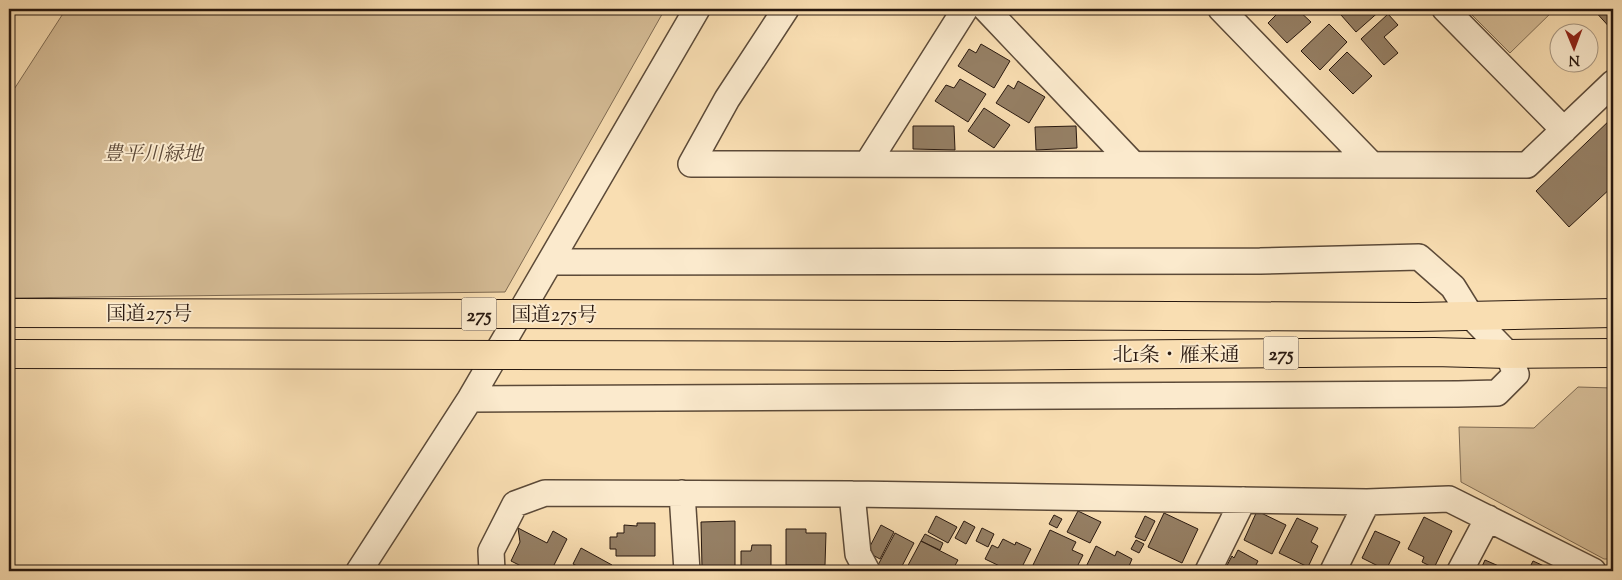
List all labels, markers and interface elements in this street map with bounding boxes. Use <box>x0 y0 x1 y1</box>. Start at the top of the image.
north arrow <box>1550 22 1600 72</box>
text: N <box>1568 49 1580 69</box>
park label: 豊平川緑地 <box>103 141 205 170</box>
road number: 275 <box>462 298 496 330</box>
street label: 国道275号 <box>106 301 192 330</box>
street label: 国道275号 <box>511 302 597 331</box>
road number: 275 <box>1264 336 1298 369</box>
street label: 北1条・雁来通 <box>1113 342 1239 371</box>

